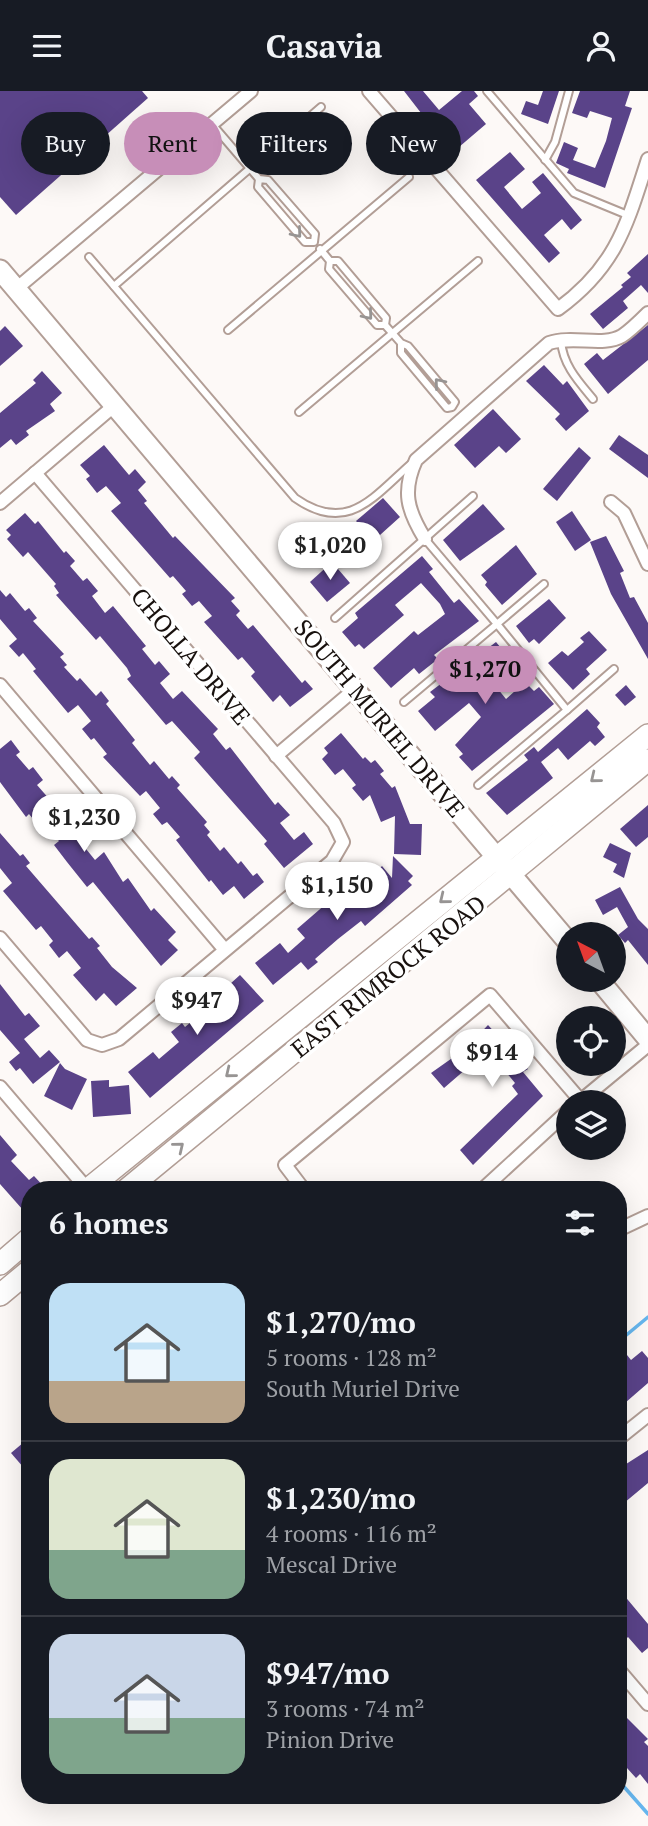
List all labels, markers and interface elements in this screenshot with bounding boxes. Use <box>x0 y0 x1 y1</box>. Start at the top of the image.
text: Casavia <box>266 25 382 67</box>
icon: menu <box>28 27 66 65</box>
icon: person <box>582 27 620 65</box>
chip: Buy <box>21 112 110 175</box>
chip: Rent <box>124 112 222 175</box>
chip: Filters <box>236 112 352 175</box>
chip: New <box>366 112 461 175</box>
one-way arrow <box>289 224 301 237</box>
one-way arrow <box>360 306 372 319</box>
one-way arrow <box>435 378 447 391</box>
pin: $1,020 <box>273 523 387 582</box>
text: $1,020 <box>294 529 366 560</box>
street label: CHOLLA DRIVE <box>124 581 258 731</box>
street label: SOUTH MURIEL DRIVE <box>288 612 472 824</box>
pin: $1,270 <box>428 647 542 706</box>
text: $1,270 <box>449 653 521 684</box>
one-way arrow <box>590 769 602 782</box>
pin: $1,230 <box>27 795 141 854</box>
text: $1,230 <box>48 801 120 832</box>
pin: $1,150 <box>280 863 394 922</box>
text: $1,150 <box>301 869 373 900</box>
street label: EAST RIMROCK ROAD <box>284 887 492 1065</box>
one-way arrow <box>439 890 452 903</box>
north arrow <box>556 922 626 992</box>
map controls <box>556 922 626 1160</box>
pin: $947 <box>156 977 238 1037</box>
text: $947 <box>171 984 223 1015</box>
button: locate <box>556 1006 626 1076</box>
pin: $914 <box>451 1030 533 1089</box>
text: $914 <box>466 1036 518 1067</box>
one-way arrow <box>225 1065 237 1078</box>
button: layers <box>556 1090 626 1160</box>
one-way arrow <box>170 1143 183 1155</box>
text: 6 homes <box>49 1203 168 1243</box>
icon: filters <box>561 1204 599 1242</box>
text: $1,270/mo <box>266 1302 416 1342</box>
icon: home <box>105 1311 189 1395</box>
text: 5 rooms · 128 m² <box>266 1342 437 1373</box>
text: South Muriel Drive <box>266 1373 460 1404</box>
text: $1,230/mo <box>266 1478 416 1518</box>
icon: home <box>105 1487 189 1571</box>
text: 4 rooms · 116 m² <box>266 1518 437 1549</box>
text: Mescal Drive <box>266 1549 397 1580</box>
text: $947/mo <box>266 1653 390 1693</box>
icon: home <box>105 1662 189 1746</box>
text: 3 rooms · 74 m² <box>266 1693 425 1724</box>
text: Pinion Drive <box>266 1724 394 1755</box>

